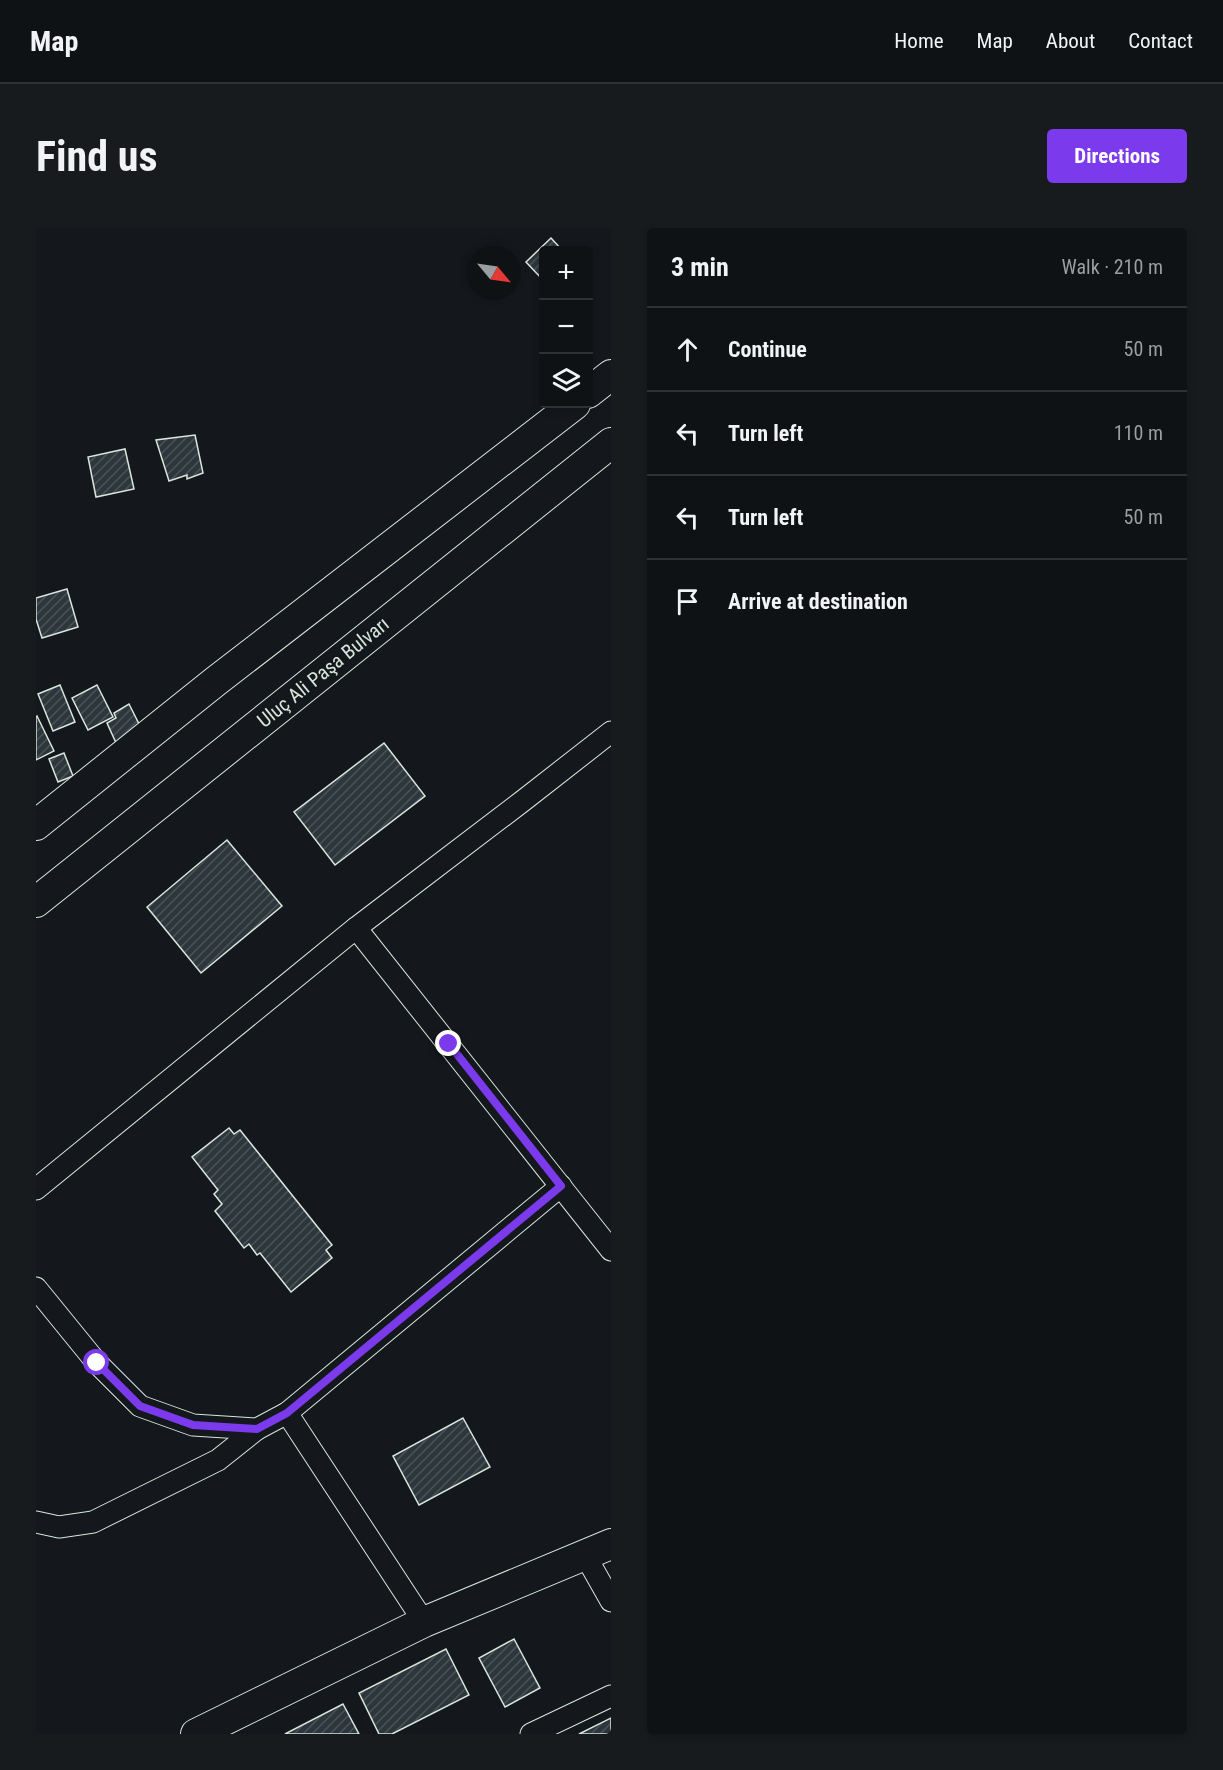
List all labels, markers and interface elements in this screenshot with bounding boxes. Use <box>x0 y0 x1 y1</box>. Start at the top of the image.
text: Map <box>30 25 78 58</box>
text: Home <box>894 29 944 53</box>
text: Map <box>977 29 1013 53</box>
text: About <box>1046 29 1095 53</box>
text: Contact <box>1128 29 1193 53</box>
button: Directions <box>1047 129 1187 183</box>
text: Find us <box>36 132 157 181</box>
north arrow <box>467 246 521 300</box>
map controls <box>539 246 593 408</box>
button: + <box>539 246 593 300</box>
text: 3 min <box>671 252 729 282</box>
text: Walk · 210 m <box>1062 255 1163 279</box>
button: − <box>539 300 593 354</box>
icon: ahead <box>671 333 704 366</box>
text: Continue <box>728 337 807 362</box>
text: 50 m <box>1124 337 1163 361</box>
button: layers <box>539 354 593 408</box>
icon: left <box>671 417 704 450</box>
text: Turn left <box>728 421 803 446</box>
text: 110 m <box>1114 421 1163 445</box>
icon: left <box>671 501 704 534</box>
text: Turn left <box>728 505 803 530</box>
text: 50 m <box>1124 505 1163 529</box>
icon: arrive <box>671 585 704 618</box>
text: Arrive at destination <box>728 589 908 614</box>
street label: Uluç Ali Paşa Bulvarı <box>252 612 394 732</box>
route end <box>435 1030 461 1056</box>
route start <box>83 1349 109 1375</box>

